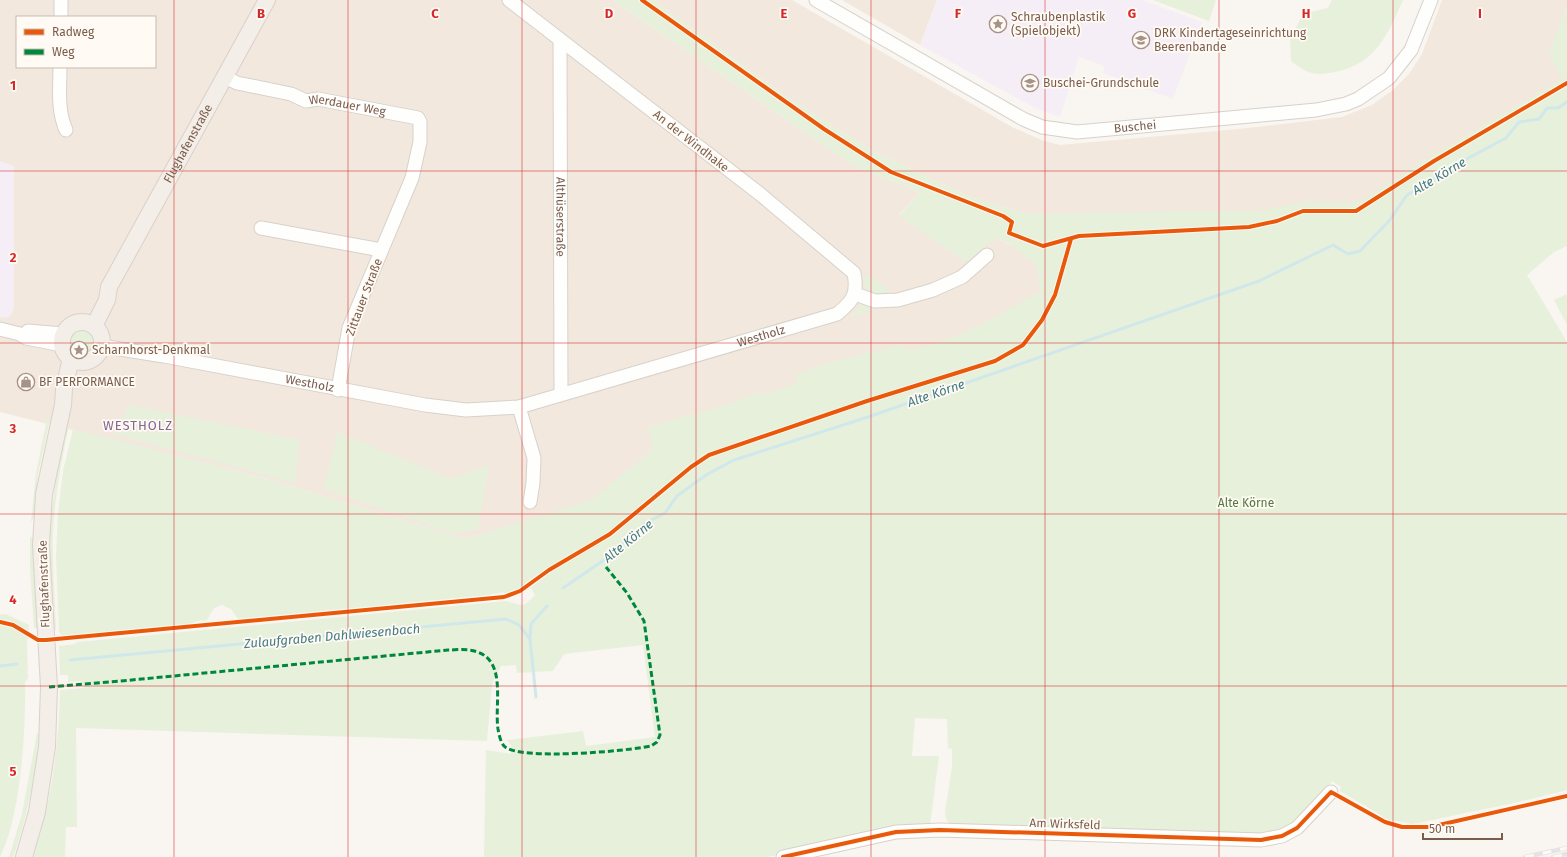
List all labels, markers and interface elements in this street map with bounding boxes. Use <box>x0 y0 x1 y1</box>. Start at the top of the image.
text: B <box>257 6 265 21</box>
text: C <box>431 6 439 21</box>
text: D <box>605 6 614 21</box>
text: E <box>781 6 788 21</box>
text: F <box>955 6 962 21</box>
text: G <box>1128 6 1136 21</box>
text: H <box>1302 6 1310 21</box>
text: I <box>1478 6 1482 21</box>
place label: Schraubenplastik (Spielobjekt) <box>1011 10 1106 38</box>
place icon: Schraubenplastik (Spielobjekt) <box>988 14 1008 34</box>
legend <box>16 16 156 68</box>
text: Radweg <box>52 25 95 39</box>
place label: DRK Kindertageseinrichtung Beerenbande <box>1154 26 1307 54</box>
school or university icon: DRK Kindertageseinrichtung Beerenbande <box>1131 30 1151 50</box>
text: Weg <box>52 45 75 59</box>
school or university icon: Buschei-Grundschule <box>1020 73 1040 93</box>
place label: Buschei-Grundschule <box>1043 76 1159 90</box>
text: 1 <box>10 78 16 93</box>
street label: Werdauer Weg <box>308 92 388 119</box>
street label: Flughafenstraße <box>161 102 215 185</box>
street label: An der Windhake <box>650 107 732 175</box>
street label: Buschei <box>1113 118 1157 136</box>
water label: Alte Körne <box>1409 154 1469 198</box>
street label: Althüserstraße <box>553 177 568 257</box>
text: 2 <box>10 250 17 265</box>
street label: Zittauer Straße <box>343 257 385 337</box>
street label: Westholz <box>736 323 787 350</box>
place icon: Scharnhorst-Denkmal <box>69 340 89 360</box>
place label: Scharnhorst-Denkmal <box>92 343 210 357</box>
shop icon: BF PERFORMANCE <box>16 372 36 392</box>
street label: Westholz <box>284 372 335 395</box>
place label: BF PERFORMANCE <box>39 375 135 389</box>
water label: Alte Körne <box>904 376 967 410</box>
district label: WESTHOLZ <box>103 418 173 433</box>
text: 3 <box>9 421 17 436</box>
park label: Alte Körne <box>1218 496 1274 510</box>
water label: Alte Körne <box>599 516 656 566</box>
street label: Flughafenstraße <box>35 540 53 628</box>
text: 4 <box>9 592 17 607</box>
water label: Zulaufgraben Dahlwiesenbach <box>242 621 421 651</box>
text: 5 <box>10 764 17 779</box>
scale bar <box>1423 815 1502 841</box>
street label: Am Wirksfeld <box>1029 816 1101 832</box>
text: 50 m <box>1429 822 1455 836</box>

